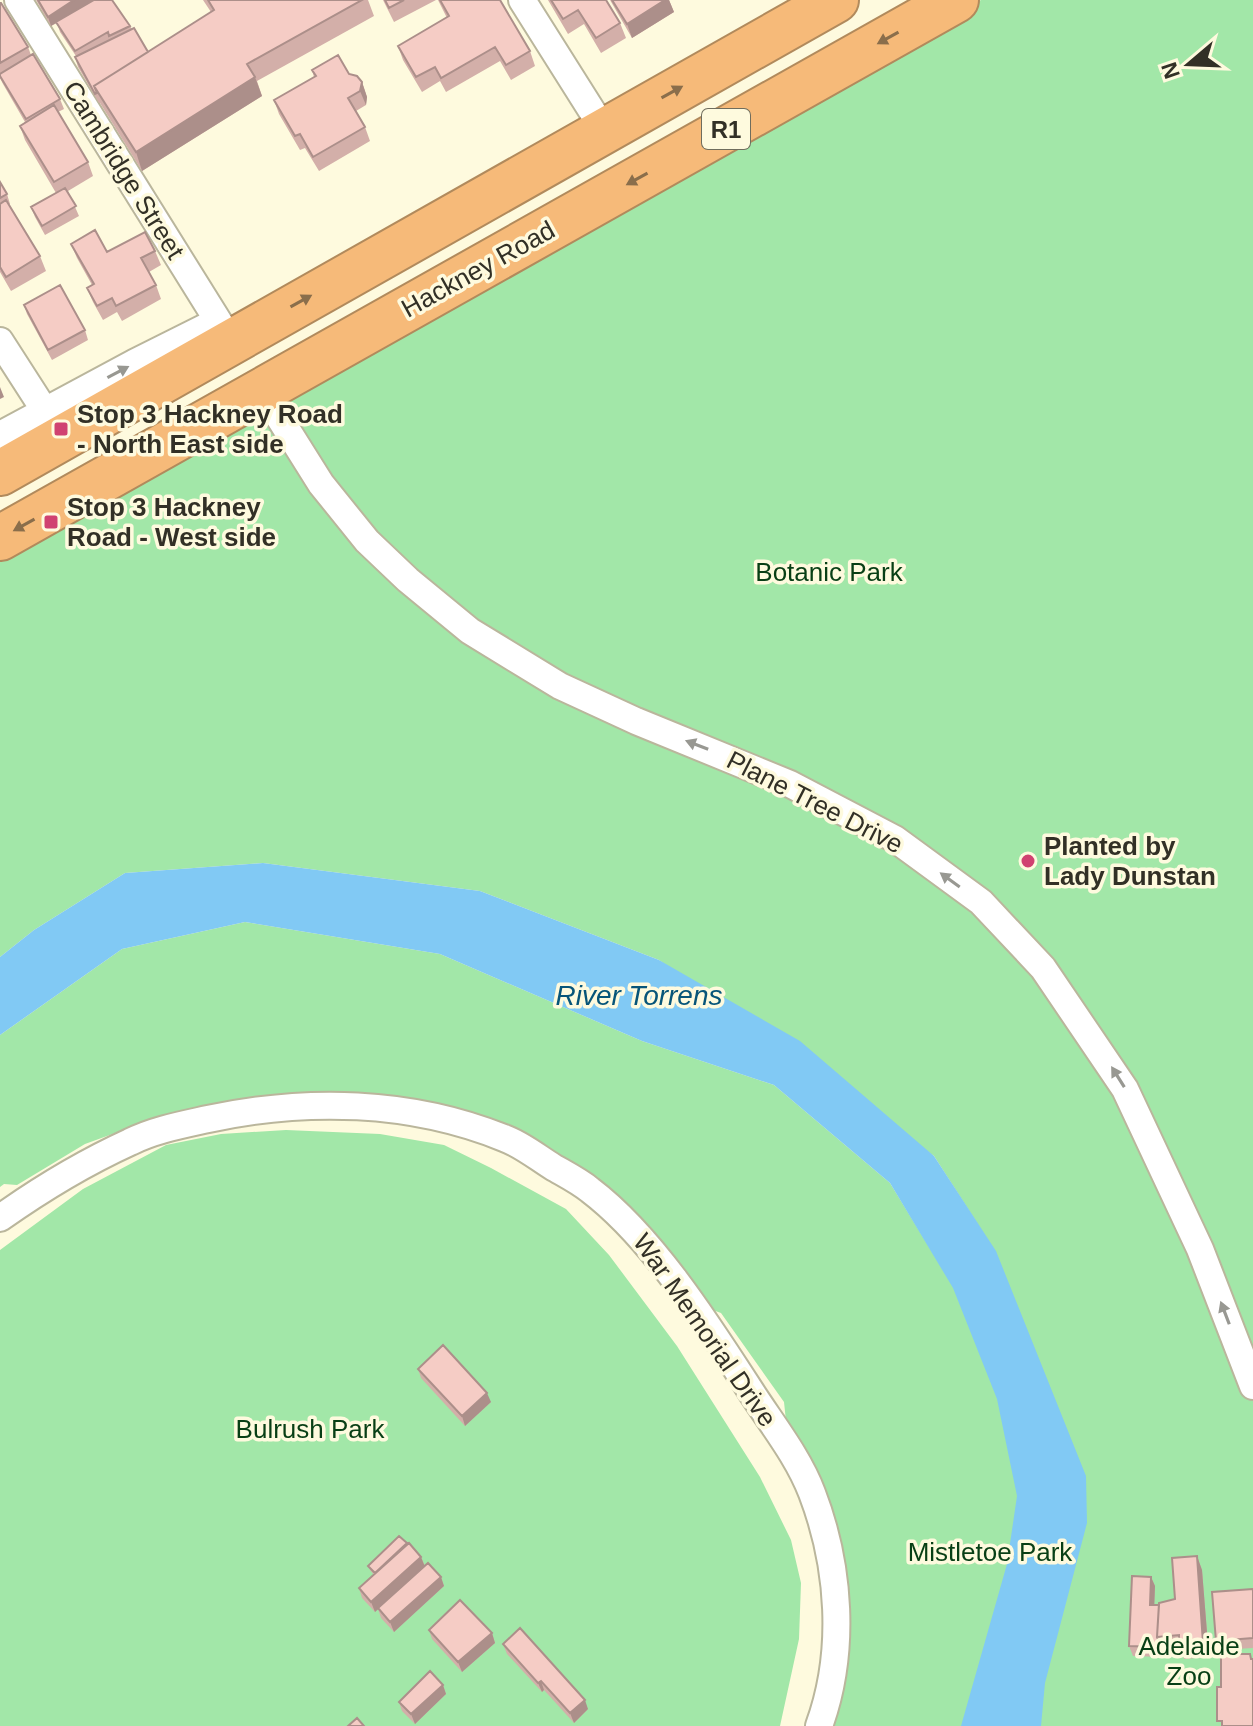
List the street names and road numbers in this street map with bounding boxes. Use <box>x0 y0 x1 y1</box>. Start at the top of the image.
street label: Cambridge Street <box>57 76 191 265</box>
road number: R1 <box>702 109 750 149</box>
street label: Hackney Road <box>396 215 560 323</box>
street label: Plane Tree Drive <box>722 745 908 859</box>
street label: War Memorial Drive <box>627 1228 783 1432</box>

